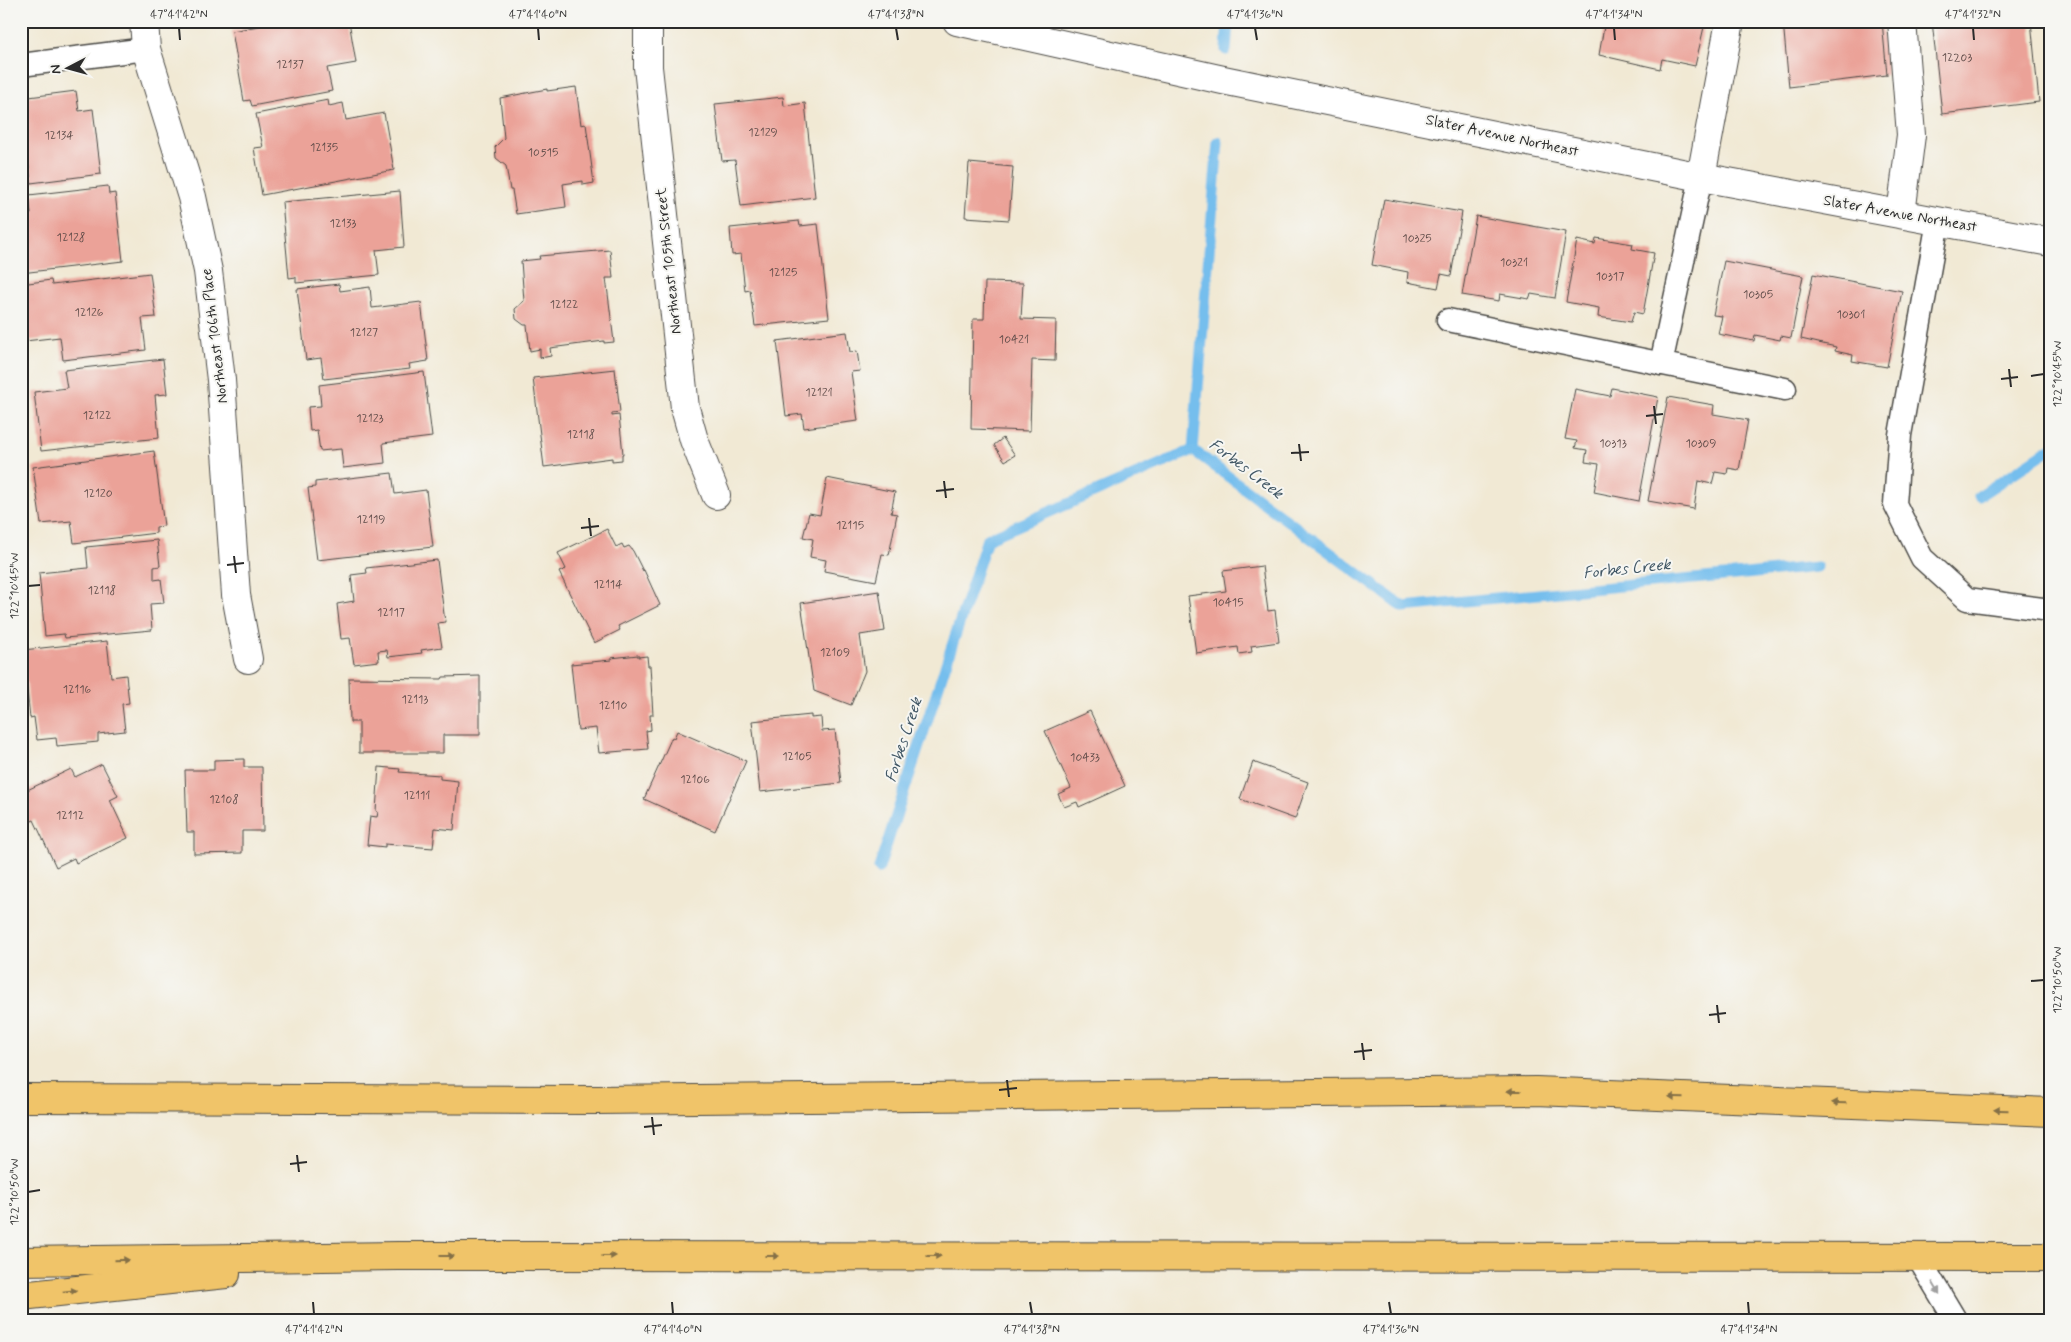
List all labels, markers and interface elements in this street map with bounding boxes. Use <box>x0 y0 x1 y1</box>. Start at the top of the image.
text: 47°41'42"N <box>150 7 208 23</box>
text: 47°41'40"N <box>509 7 567 23</box>
text: 47°41'38"N <box>868 7 924 23</box>
text: 47°41'36"N <box>1227 7 1283 23</box>
text: 47°41'34"N <box>1586 7 1642 23</box>
text: 47°41'32"N <box>1945 7 2001 23</box>
north arrow <box>42 42 92 92</box>
house number: 12203 <box>1942 50 1972 66</box>
house number: 12137 <box>276 57 304 73</box>
text: N <box>47 64 66 75</box>
street label: Slater Avenue Northeast <box>1424 110 1581 162</box>
house number: 12129 <box>748 125 778 141</box>
house number: 12134 <box>44 128 74 144</box>
house number: 12135 <box>310 140 338 156</box>
house number: 10515 <box>528 145 558 161</box>
street label: Northeast 105th Street <box>651 187 687 335</box>
street label: Slater Avenue Northeast <box>1822 191 1979 237</box>
house number: 12133 <box>330 216 356 232</box>
house number: 12128 <box>57 230 85 246</box>
house number: 10325 <box>1402 231 1432 247</box>
house number: 10321 <box>1500 255 1528 271</box>
house number: 12125 <box>769 265 797 281</box>
street label: Northeast 106th Place <box>197 267 233 405</box>
house number: 10317 <box>1596 269 1624 285</box>
house number: 10305 <box>1743 287 1773 303</box>
house number: 12122 <box>550 297 578 313</box>
house number: 12126 <box>75 305 104 321</box>
house number: 10301 <box>1837 307 1866 323</box>
house number: 12127 <box>350 325 378 341</box>
house number: 10421 <box>999 332 1029 348</box>
text: 122°10'45"W <box>2050 341 2066 407</box>
house number: 12121 <box>805 385 833 401</box>
house number: 12122 <box>83 408 111 424</box>
house number: 12123 <box>356 411 384 427</box>
house number: 12118 <box>567 427 595 443</box>
water label: Forbes Creek <box>1205 434 1288 504</box>
house number: 10313 <box>1599 436 1627 452</box>
house number: 10309 <box>1686 436 1716 452</box>
house number: 12120 <box>83 486 113 502</box>
house number: 12119 <box>357 512 385 528</box>
house number: 12115 <box>836 518 864 534</box>
text: 122°10'45"W <box>7 553 23 619</box>
water label: Forbes Creek <box>1582 554 1673 584</box>
house number: 12114 <box>593 577 623 593</box>
house number: 12118 <box>88 583 116 599</box>
house number: 10415 <box>1212 595 1244 611</box>
house number: 12117 <box>377 605 405 621</box>
house number: 12109 <box>820 645 850 661</box>
house number: 12116 <box>63 682 92 698</box>
house number: 12113 <box>402 692 428 708</box>
water label: Forbes Creek <box>880 694 928 785</box>
house number: 12110 <box>599 698 627 714</box>
house number: 12105 <box>782 749 812 765</box>
house number: 10433 <box>1070 750 1100 766</box>
house number: 12106 <box>680 772 710 788</box>
house number: 12111 <box>404 788 430 804</box>
house number: 12108 <box>209 792 239 808</box>
house number: 12112 <box>56 808 84 824</box>
text: 122°10'50"W <box>2050 946 2066 1014</box>
one-way arrow <box>1506 1087 1522 1095</box>
one-way arrow <box>1668 1092 1684 1100</box>
one-way arrow <box>1830 1099 1846 1107</box>
one-way arrow <box>1993 1106 2009 1114</box>
text: 122°10'50"W <box>7 1158 23 1226</box>
one-way arrow <box>439 1252 455 1260</box>
one-way arrow <box>601 1252 617 1260</box>
one-way arrow <box>764 1252 780 1260</box>
one-way arrow <box>926 1252 942 1260</box>
one-way arrow <box>115 1256 131 1264</box>
one-way arrow <box>1932 1282 1941 1295</box>
one-way arrow <box>62 1287 78 1295</box>
text: 47°41'42"N <box>285 1322 343 1338</box>
text: 47°41'40"N <box>644 1322 702 1338</box>
text: 47°41'38"N <box>1004 1322 1060 1338</box>
text: 47°41'36"N <box>1363 1322 1419 1338</box>
text: 47°41'34"N <box>1721 1322 1777 1338</box>

